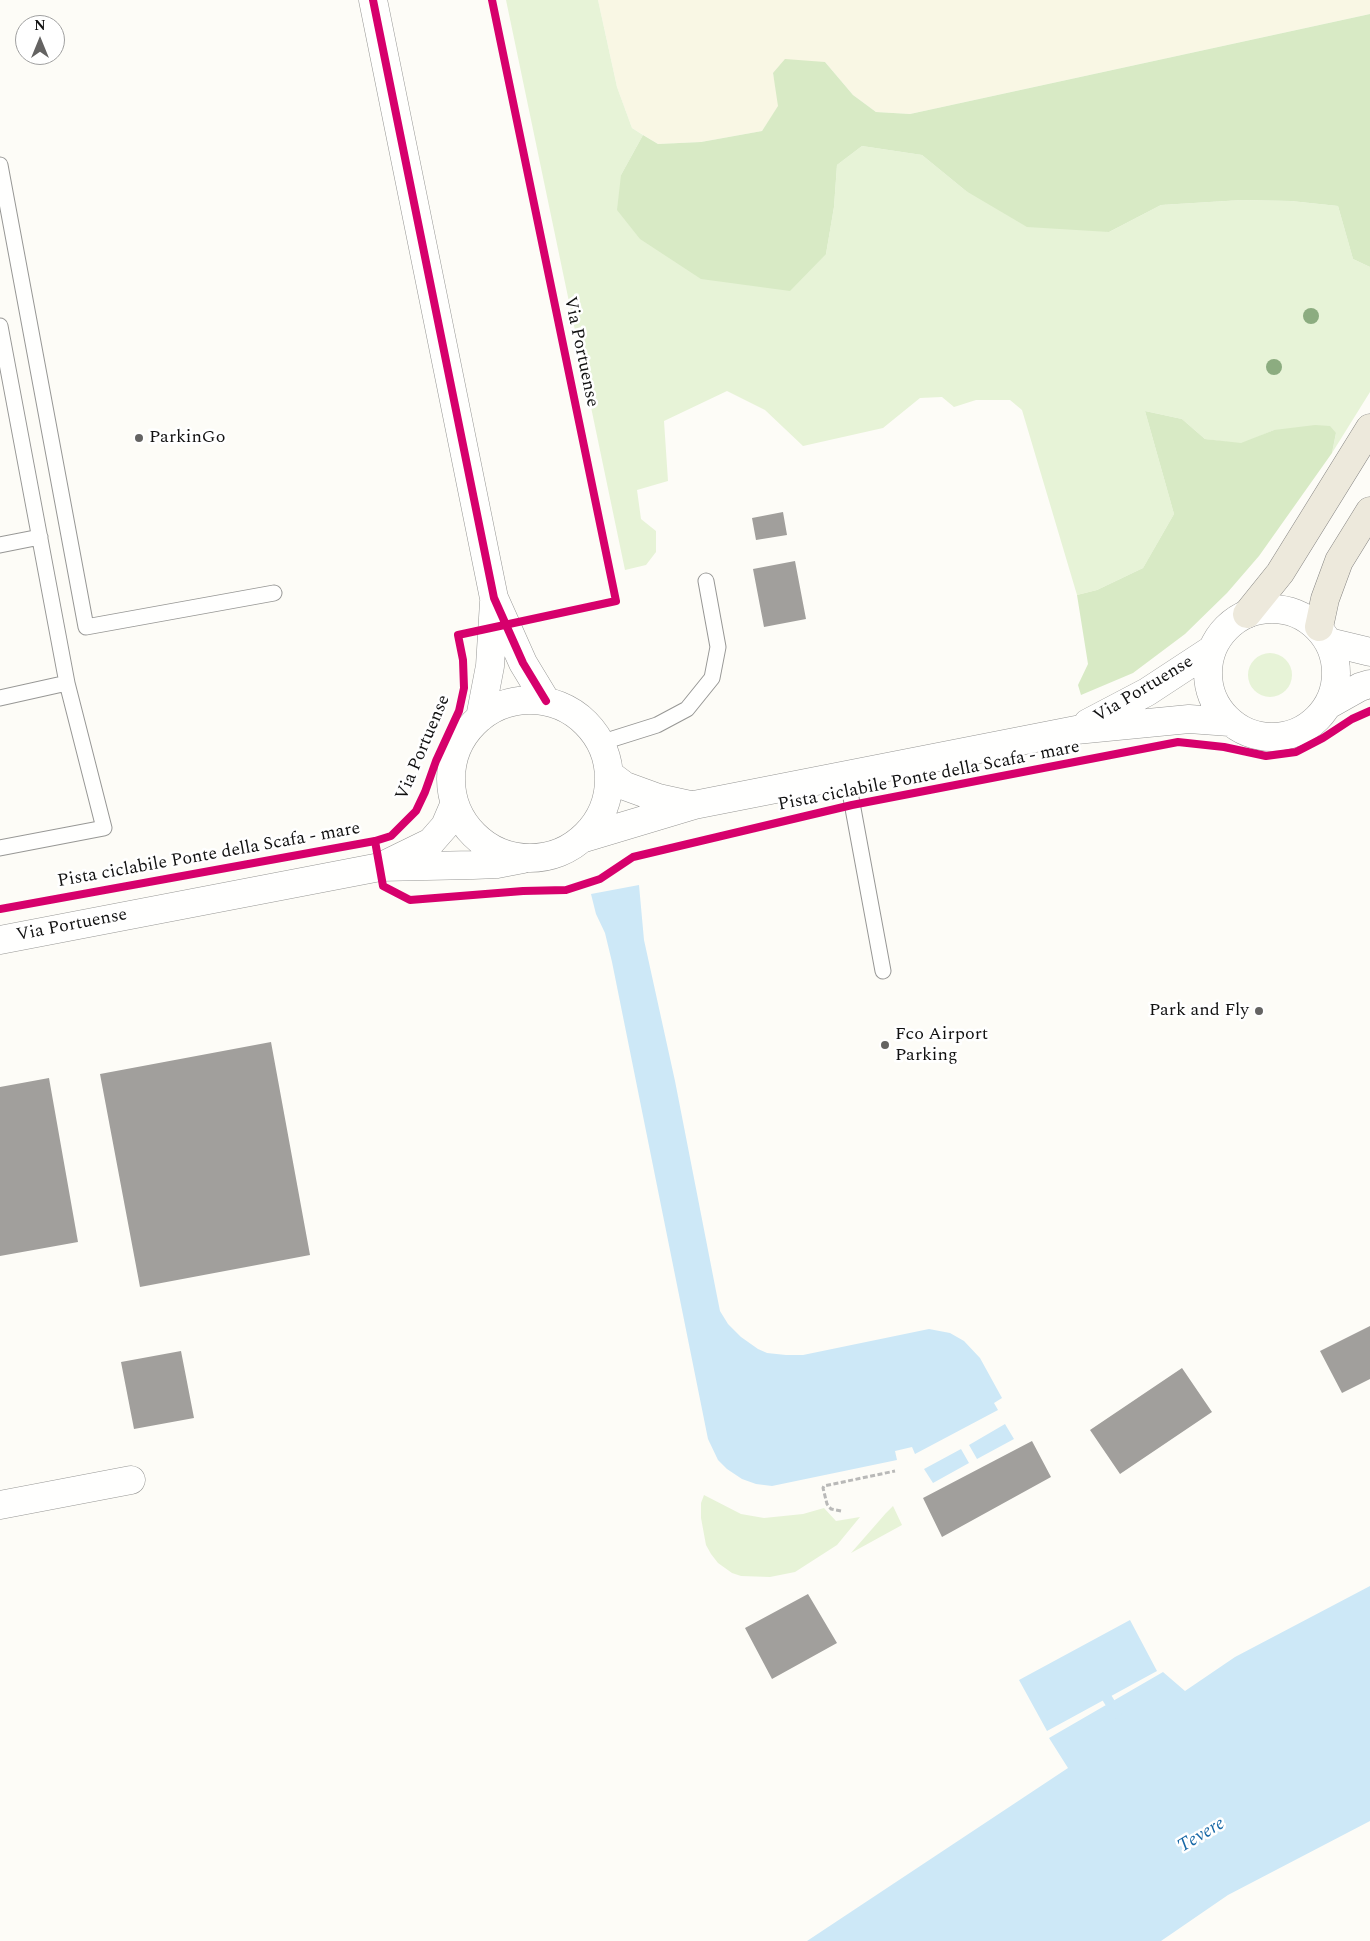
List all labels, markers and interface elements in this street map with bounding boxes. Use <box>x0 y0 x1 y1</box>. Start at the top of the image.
north arrow <box>15 15 65 65</box>
text: N <box>34 15 46 36</box>
street label: Via Portuense <box>558 295 602 409</box>
place label: ParkinGo <box>149 427 225 449</box>
marker: ParkinGo <box>133 432 145 444</box>
street label: Via Portuense <box>1090 652 1198 728</box>
street label: Via Portuense <box>392 692 456 804</box>
street label: Pista ciclabile Ponte della Scafa - mare <box>776 737 1082 817</box>
street label: Pista ciclabile Ponte della Scafa - mare <box>56 819 362 893</box>
street label: Via Portuense <box>15 905 129 947</box>
place label: Park and Fly <box>1149 1000 1249 1022</box>
marker: Park and Fly <box>1253 1005 1265 1017</box>
place label: Fco Airport Parking <box>895 1024 988 1066</box>
marker: Fco Airport Parking <box>879 1039 891 1051</box>
water label: Tevere <box>1174 1813 1230 1859</box>

